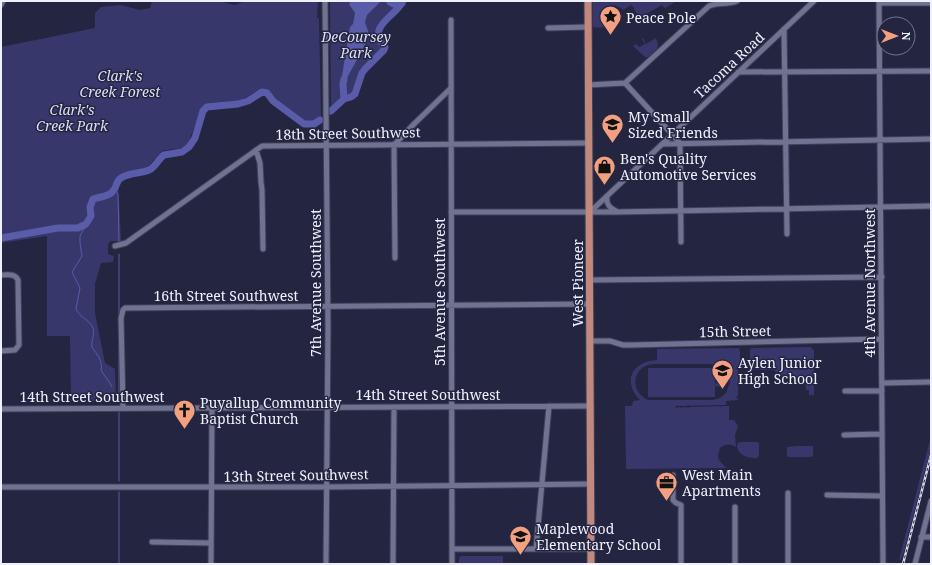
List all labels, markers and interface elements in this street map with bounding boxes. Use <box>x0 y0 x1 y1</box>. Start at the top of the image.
place icon: Peace Pole <box>598 4 624 37</box>
place label: Peace Pole <box>626 8 696 27</box>
north arrow <box>876 16 916 56</box>
park label: DeCoursey Park <box>320 27 391 62</box>
street label: Tacoma Road <box>690 27 768 102</box>
text: N <box>899 32 914 41</box>
park label: Clark's Creek Forest <box>79 66 161 101</box>
park label: Clark's Creek Park <box>36 100 109 135</box>
place label: My Small Sized Friends <box>628 107 718 142</box>
school or university icon: My Small Sized Friends <box>599 111 625 144</box>
street label: 18th Street Southwest <box>275 122 421 144</box>
place label: Ben's Quality Automotive Services <box>620 149 756 184</box>
shop icon: Ben's Quality Automotive Services <box>591 153 617 186</box>
street label: 4th Avenue Northwest <box>860 208 879 357</box>
street label: 7th Avenue Southwest <box>306 209 325 357</box>
street label: 5th Avenue Southwest <box>430 218 449 366</box>
street label: West Pioneer <box>568 239 587 327</box>
street label: 16th Street Southwest <box>154 286 299 305</box>
street label: 15th Street <box>699 321 771 341</box>
place label: Aylen Junior High School <box>738 353 822 388</box>
school or university icon: Aylen Junior High School <box>710 357 736 390</box>
street label: 14th Street Southwest <box>356 385 501 404</box>
street label: 14th Street Southwest <box>20 387 165 406</box>
place label: Puyallup Community Baptist Church <box>200 393 341 428</box>
church icon: Puyallup Community Baptist Church <box>172 397 198 430</box>
street label: 13th Street Southwest <box>223 464 369 486</box>
place label: West Main Apartments <box>682 465 761 500</box>
office icon: West Main Apartments <box>653 469 679 502</box>
place label: Maplewood Elementary School <box>536 519 662 554</box>
school or university icon: Maplewood Elementary School <box>508 523 534 556</box>

